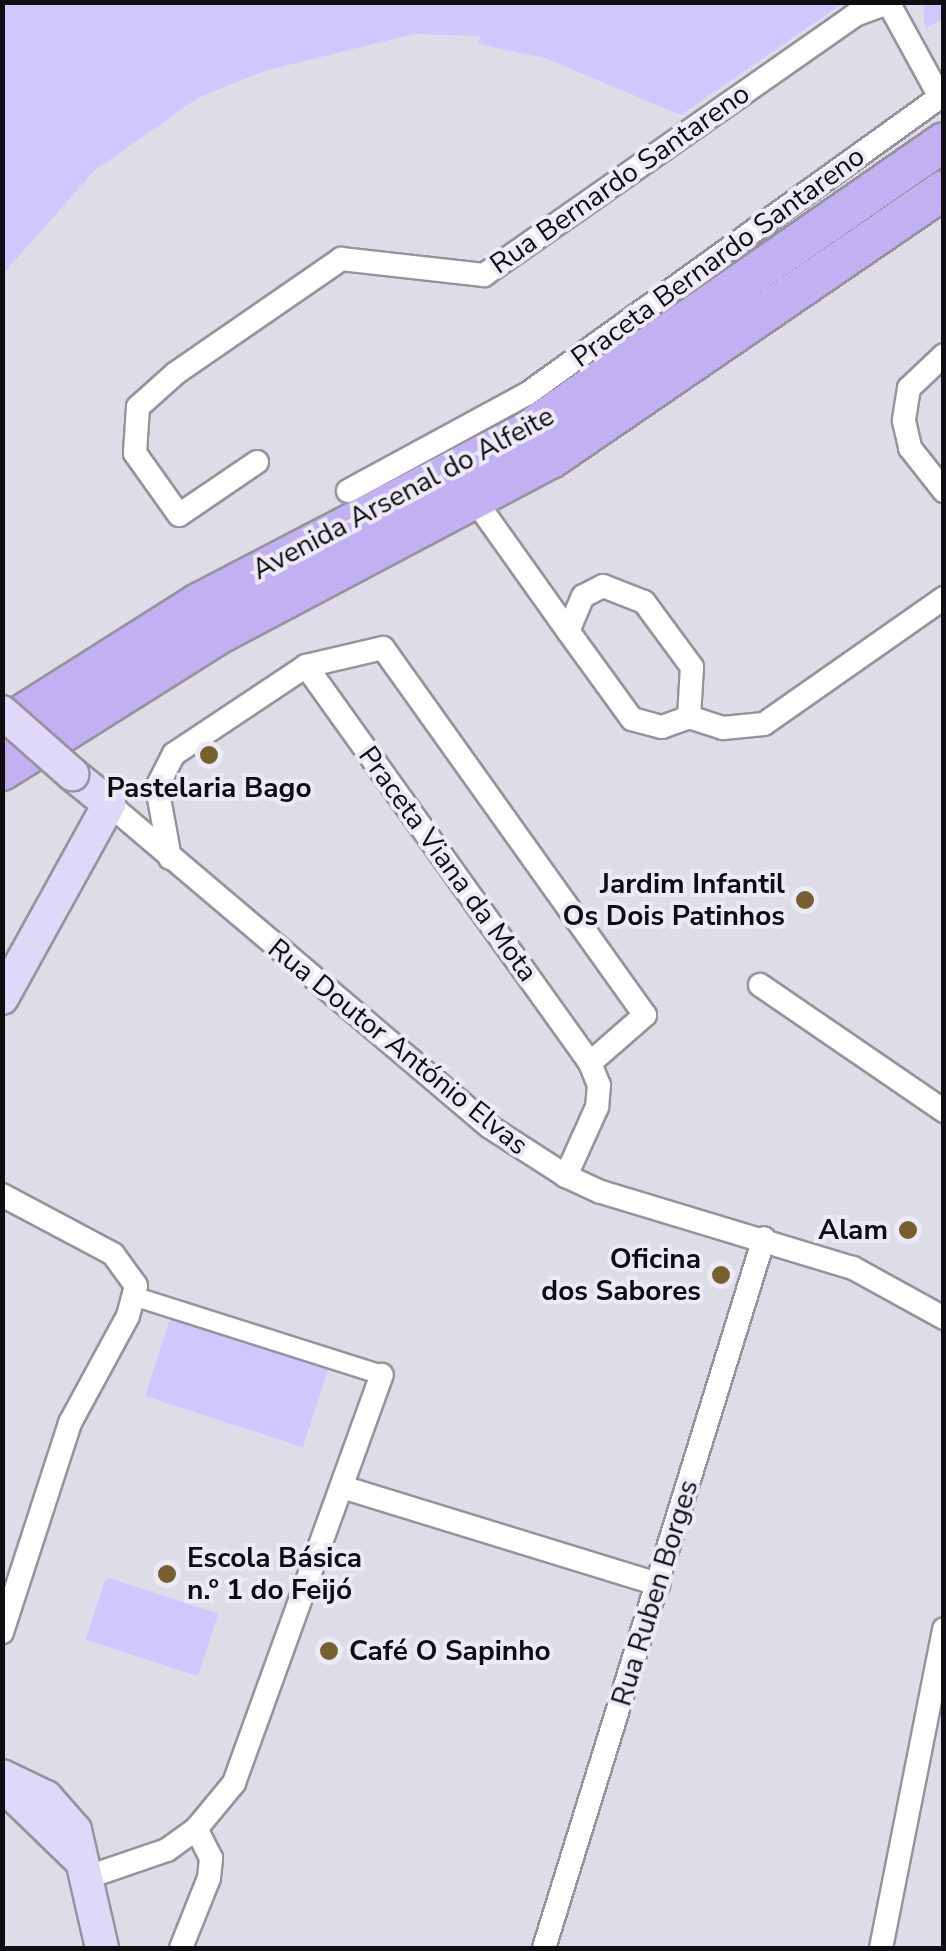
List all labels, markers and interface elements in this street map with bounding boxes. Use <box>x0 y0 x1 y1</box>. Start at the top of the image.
street label: Rua Bernardo Santareno <box>484 77 756 281</box>
street label: Praceta Bernardo Santareno <box>565 139 871 375</box>
street label: Avenida Arsenal do Alfeite <box>246 399 560 587</box>
street label: Praceta Viana da Mota <box>351 740 545 988</box>
marker: Pastelaria Bago <box>198 744 220 766</box>
place label: Pastelaria Bago <box>106 771 312 805</box>
place label: Jardim Infantil Os Dois Patinhos <box>563 867 785 933</box>
marker: Jardim Infantil Os Dois Patinhos <box>794 889 816 911</box>
street label: Rua Doutor António Elvas <box>261 932 535 1162</box>
place label: Alam <box>818 1213 888 1247</box>
marker: Alam <box>897 1219 919 1241</box>
place label: Oficina dos Sabores <box>541 1242 701 1308</box>
marker: Oficina dos Sabores <box>710 1264 732 1286</box>
street label: Rua Ruben Borges <box>605 1476 705 1710</box>
place label: Escola Básica n.º 1 do Feijó <box>187 1541 362 1607</box>
marker: Escola Básica n.º 1 do Feijó <box>156 1563 178 1585</box>
place label: Café O Sapinho <box>349 1634 551 1668</box>
marker: Café O Sapinho <box>318 1640 340 1662</box>

